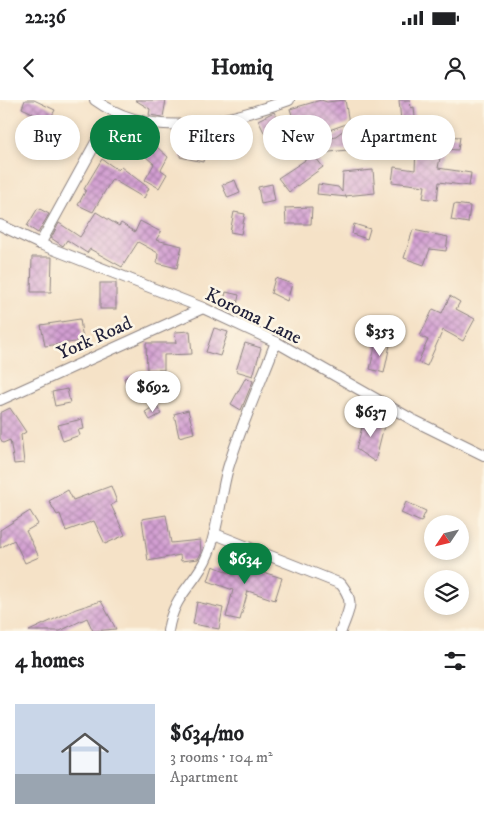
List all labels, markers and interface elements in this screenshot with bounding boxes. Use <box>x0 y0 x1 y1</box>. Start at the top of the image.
text: 22:36 <box>25 6 66 29</box>
icon: back <box>15 54 43 82</box>
text: Homiq <box>211 54 273 81</box>
icon: person <box>441 54 469 82</box>
chip: Buy <box>15 115 80 160</box>
chip: Rent <box>90 115 160 160</box>
chip: Filters <box>170 115 253 160</box>
chip: New <box>263 115 332 160</box>
chip: Apartment <box>342 115 455 160</box>
street label: Koroma Lane <box>201 283 305 350</box>
street label: York Road <box>53 311 136 365</box>
pin: $353 <box>350 314 410 357</box>
text: $353 <box>366 321 394 341</box>
pin: $692 <box>123 370 183 413</box>
text: $692 <box>137 377 169 397</box>
pin: $637 <box>341 396 401 438</box>
text: $637 <box>355 402 387 422</box>
north arrow <box>424 515 469 560</box>
map controls <box>424 515 469 615</box>
pin: $634 <box>215 542 275 585</box>
text: $634 <box>229 549 261 569</box>
button: layers <box>424 570 469 615</box>
icon: filters <box>441 647 469 675</box>
text: 4 homes <box>15 648 84 674</box>
text: $634/mo <box>170 721 244 747</box>
icon: home <box>55 724 115 784</box>
text: 3 rooms · 104 m² <box>170 747 273 767</box>
text: Apartment <box>170 767 238 787</box>

